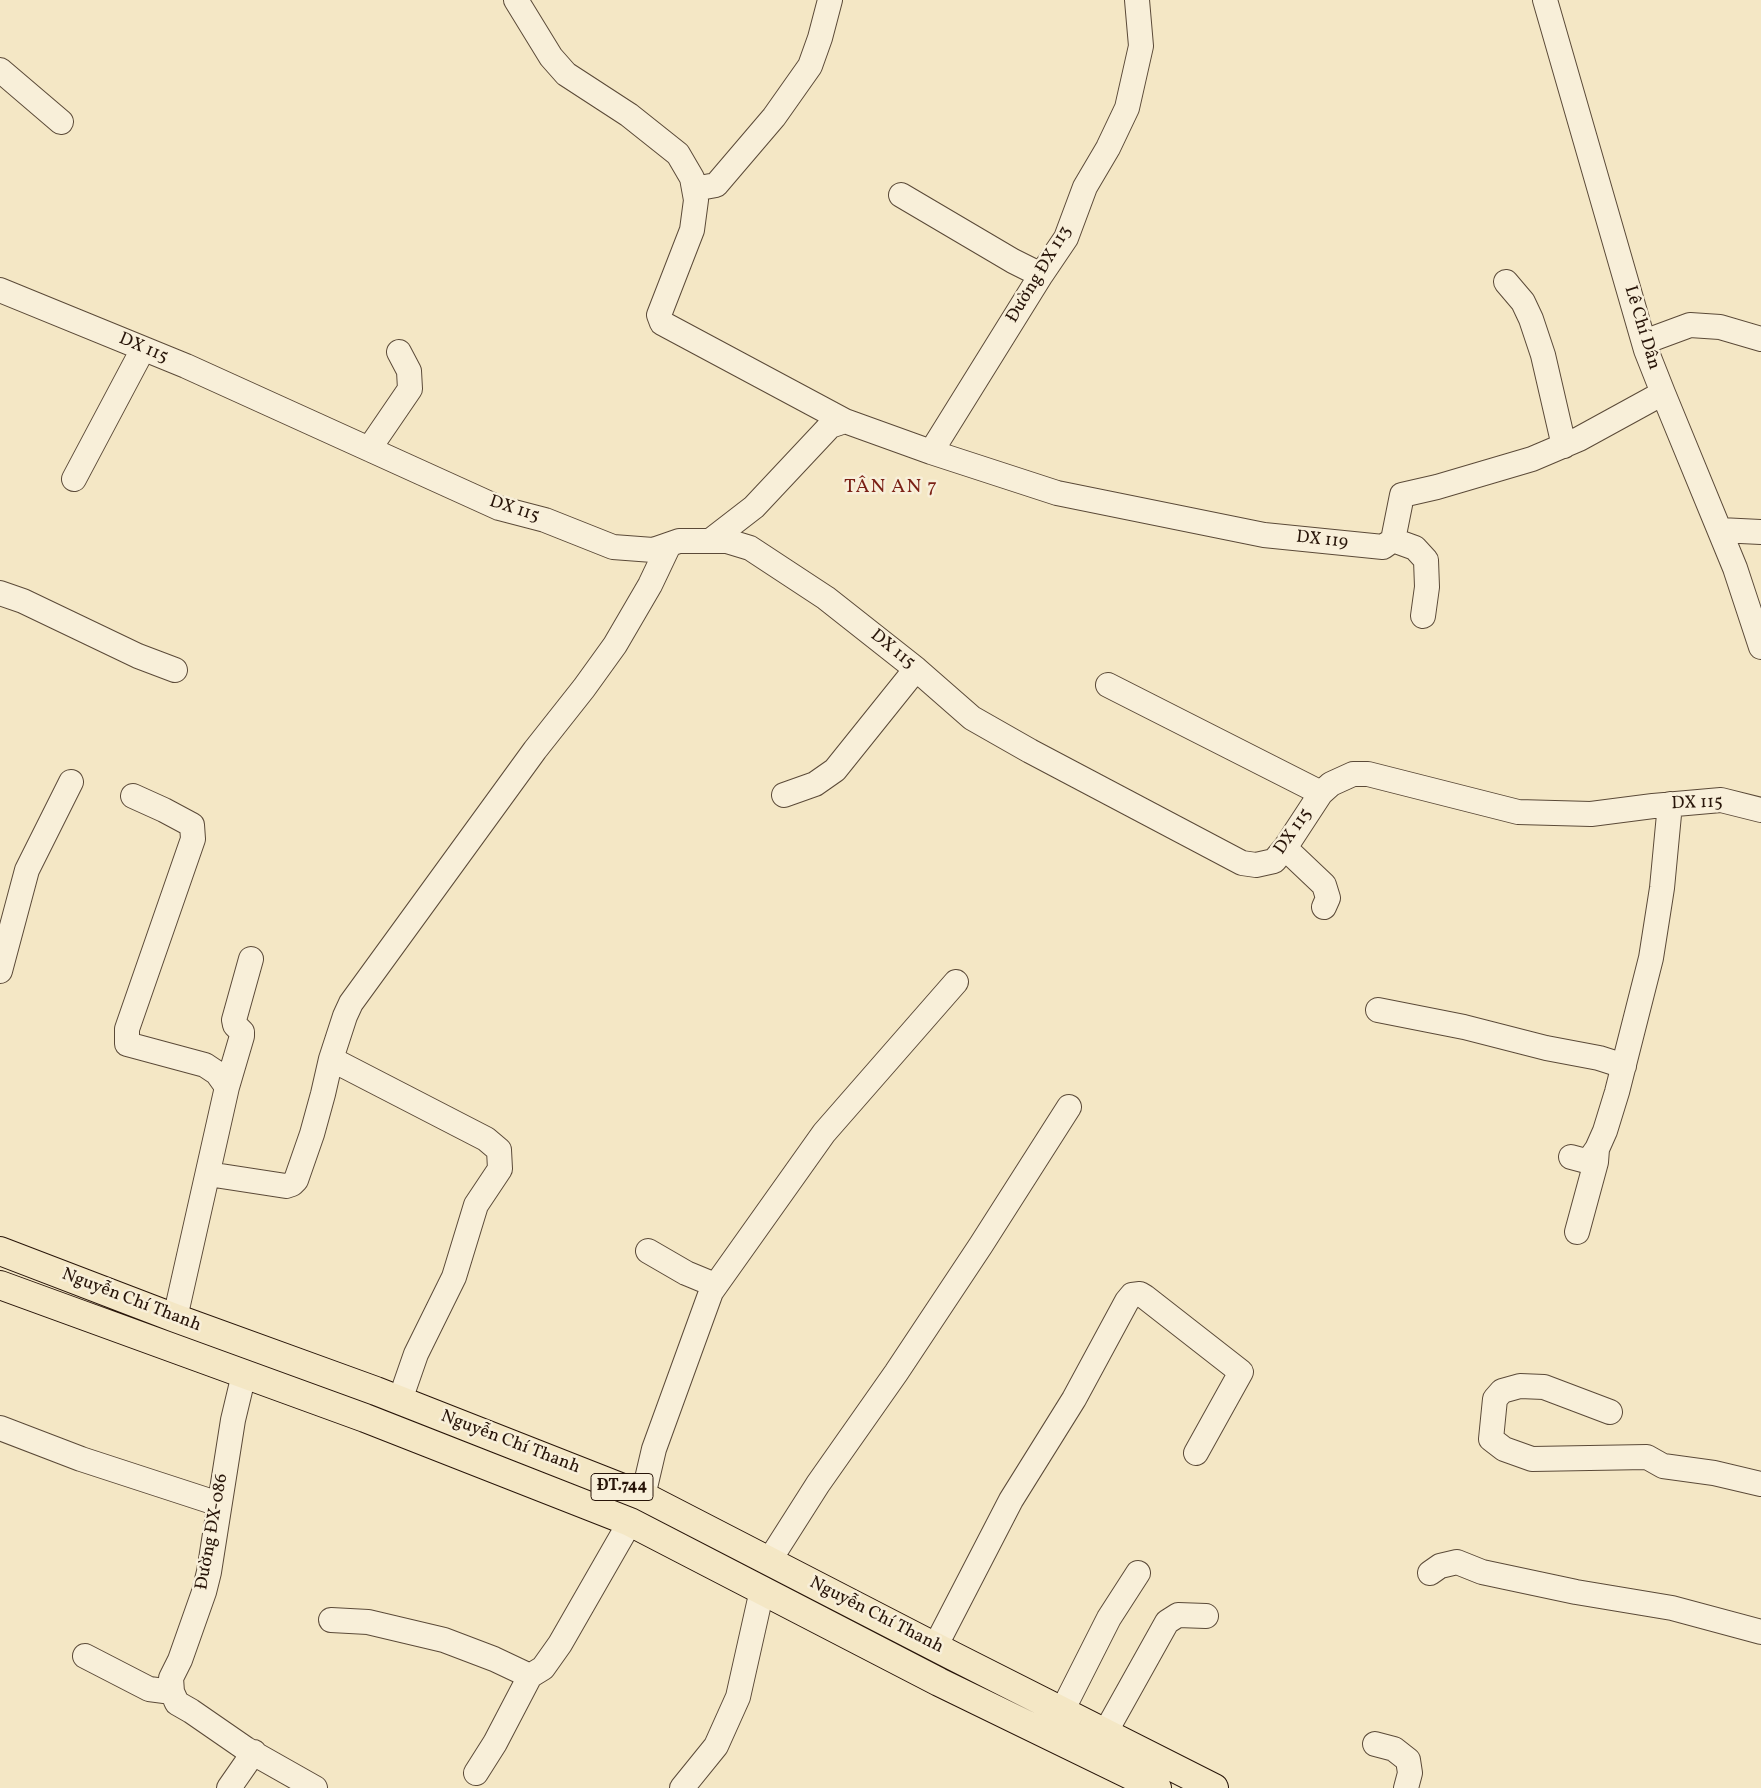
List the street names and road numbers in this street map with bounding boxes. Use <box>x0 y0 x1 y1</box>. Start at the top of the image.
street label: Đường ĐX 113 <box>1003 223 1077 327</box>
street label: Lê Chí Dân <box>1618 283 1664 373</box>
street label: DX 115 <box>115 329 171 369</box>
street label: DX 115 <box>486 492 542 528</box>
street label: DX 119 <box>1295 528 1349 554</box>
street label: DX 115 <box>865 625 919 675</box>
street label: DX 115 <box>1671 792 1723 816</box>
street label: DX 115 <box>1270 805 1318 859</box>
street label: Nguyễn Chí Thanh <box>58 1264 204 1338</box>
street label: Nguyễn Chí Thanh <box>437 1406 583 1480</box>
street label: Đường ĐX-086 <box>192 1472 234 1592</box>
road number: ĐT.744 <box>591 1474 653 1500</box>
street label: Nguyễn Chí Thanh <box>805 1573 947 1659</box>

